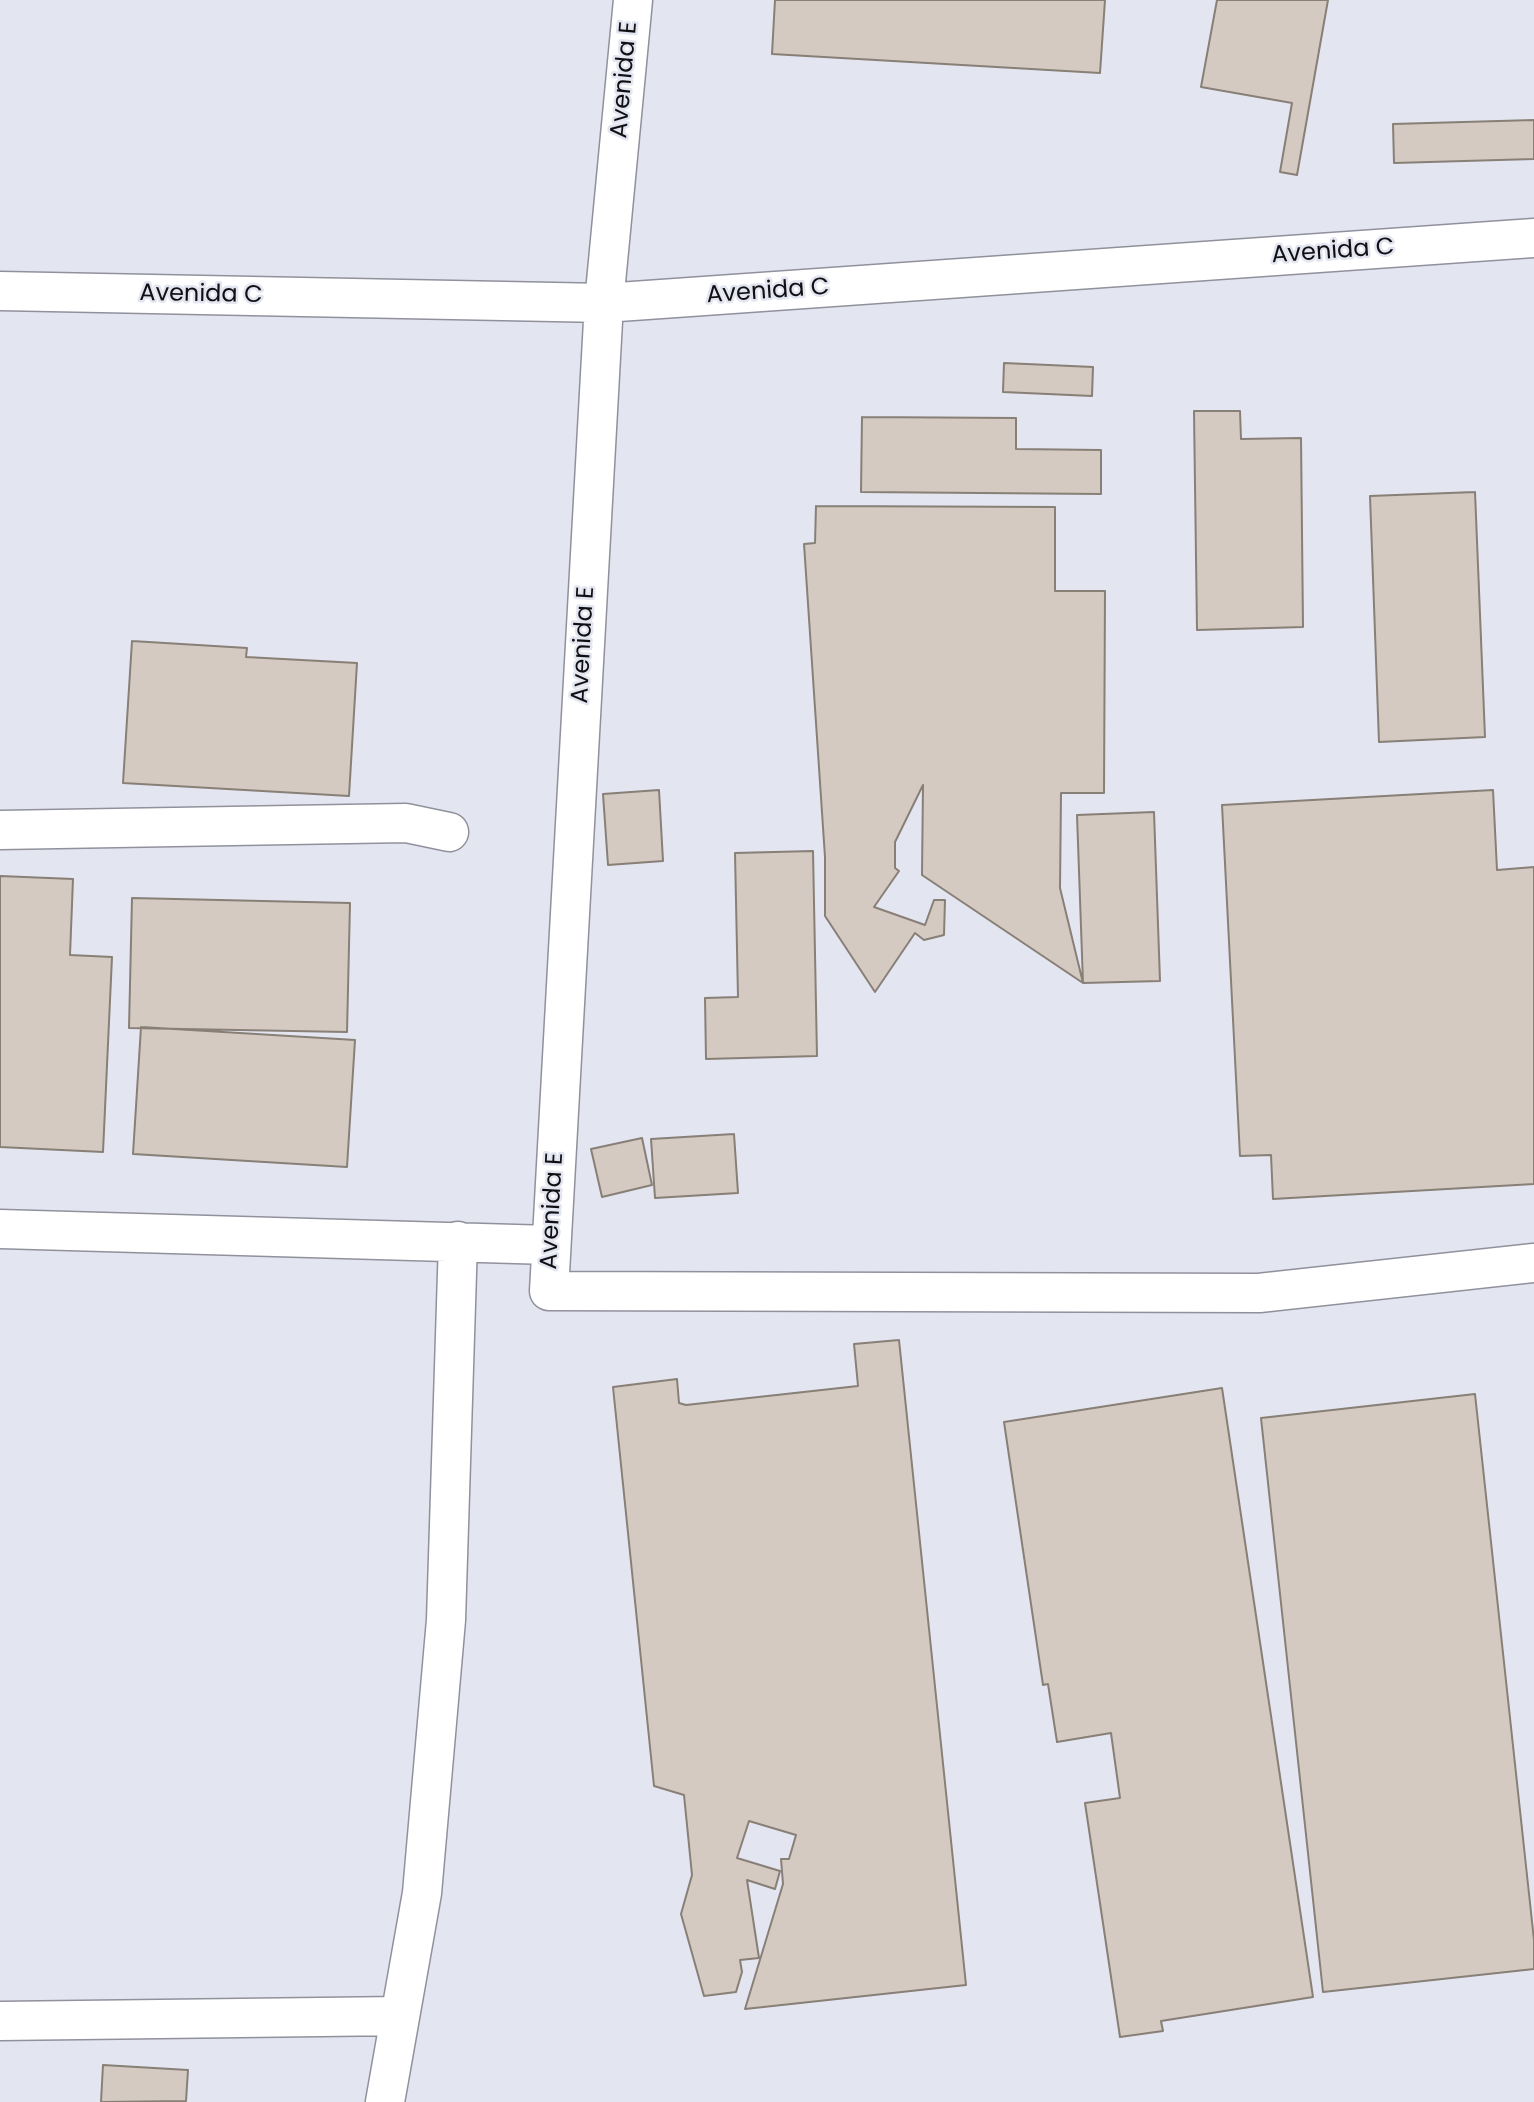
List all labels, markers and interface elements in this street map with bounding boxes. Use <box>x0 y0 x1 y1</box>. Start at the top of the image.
street label: Avenida E <box>606 20 644 140</box>
street label: Avenida C <box>1271 233 1395 271</box>
street label: Avenida C <box>706 273 830 311</box>
street label: Avenida C <box>139 280 263 310</box>
street label: Avenida E <box>567 586 601 704</box>
street label: Avenida E <box>536 1152 570 1270</box>

